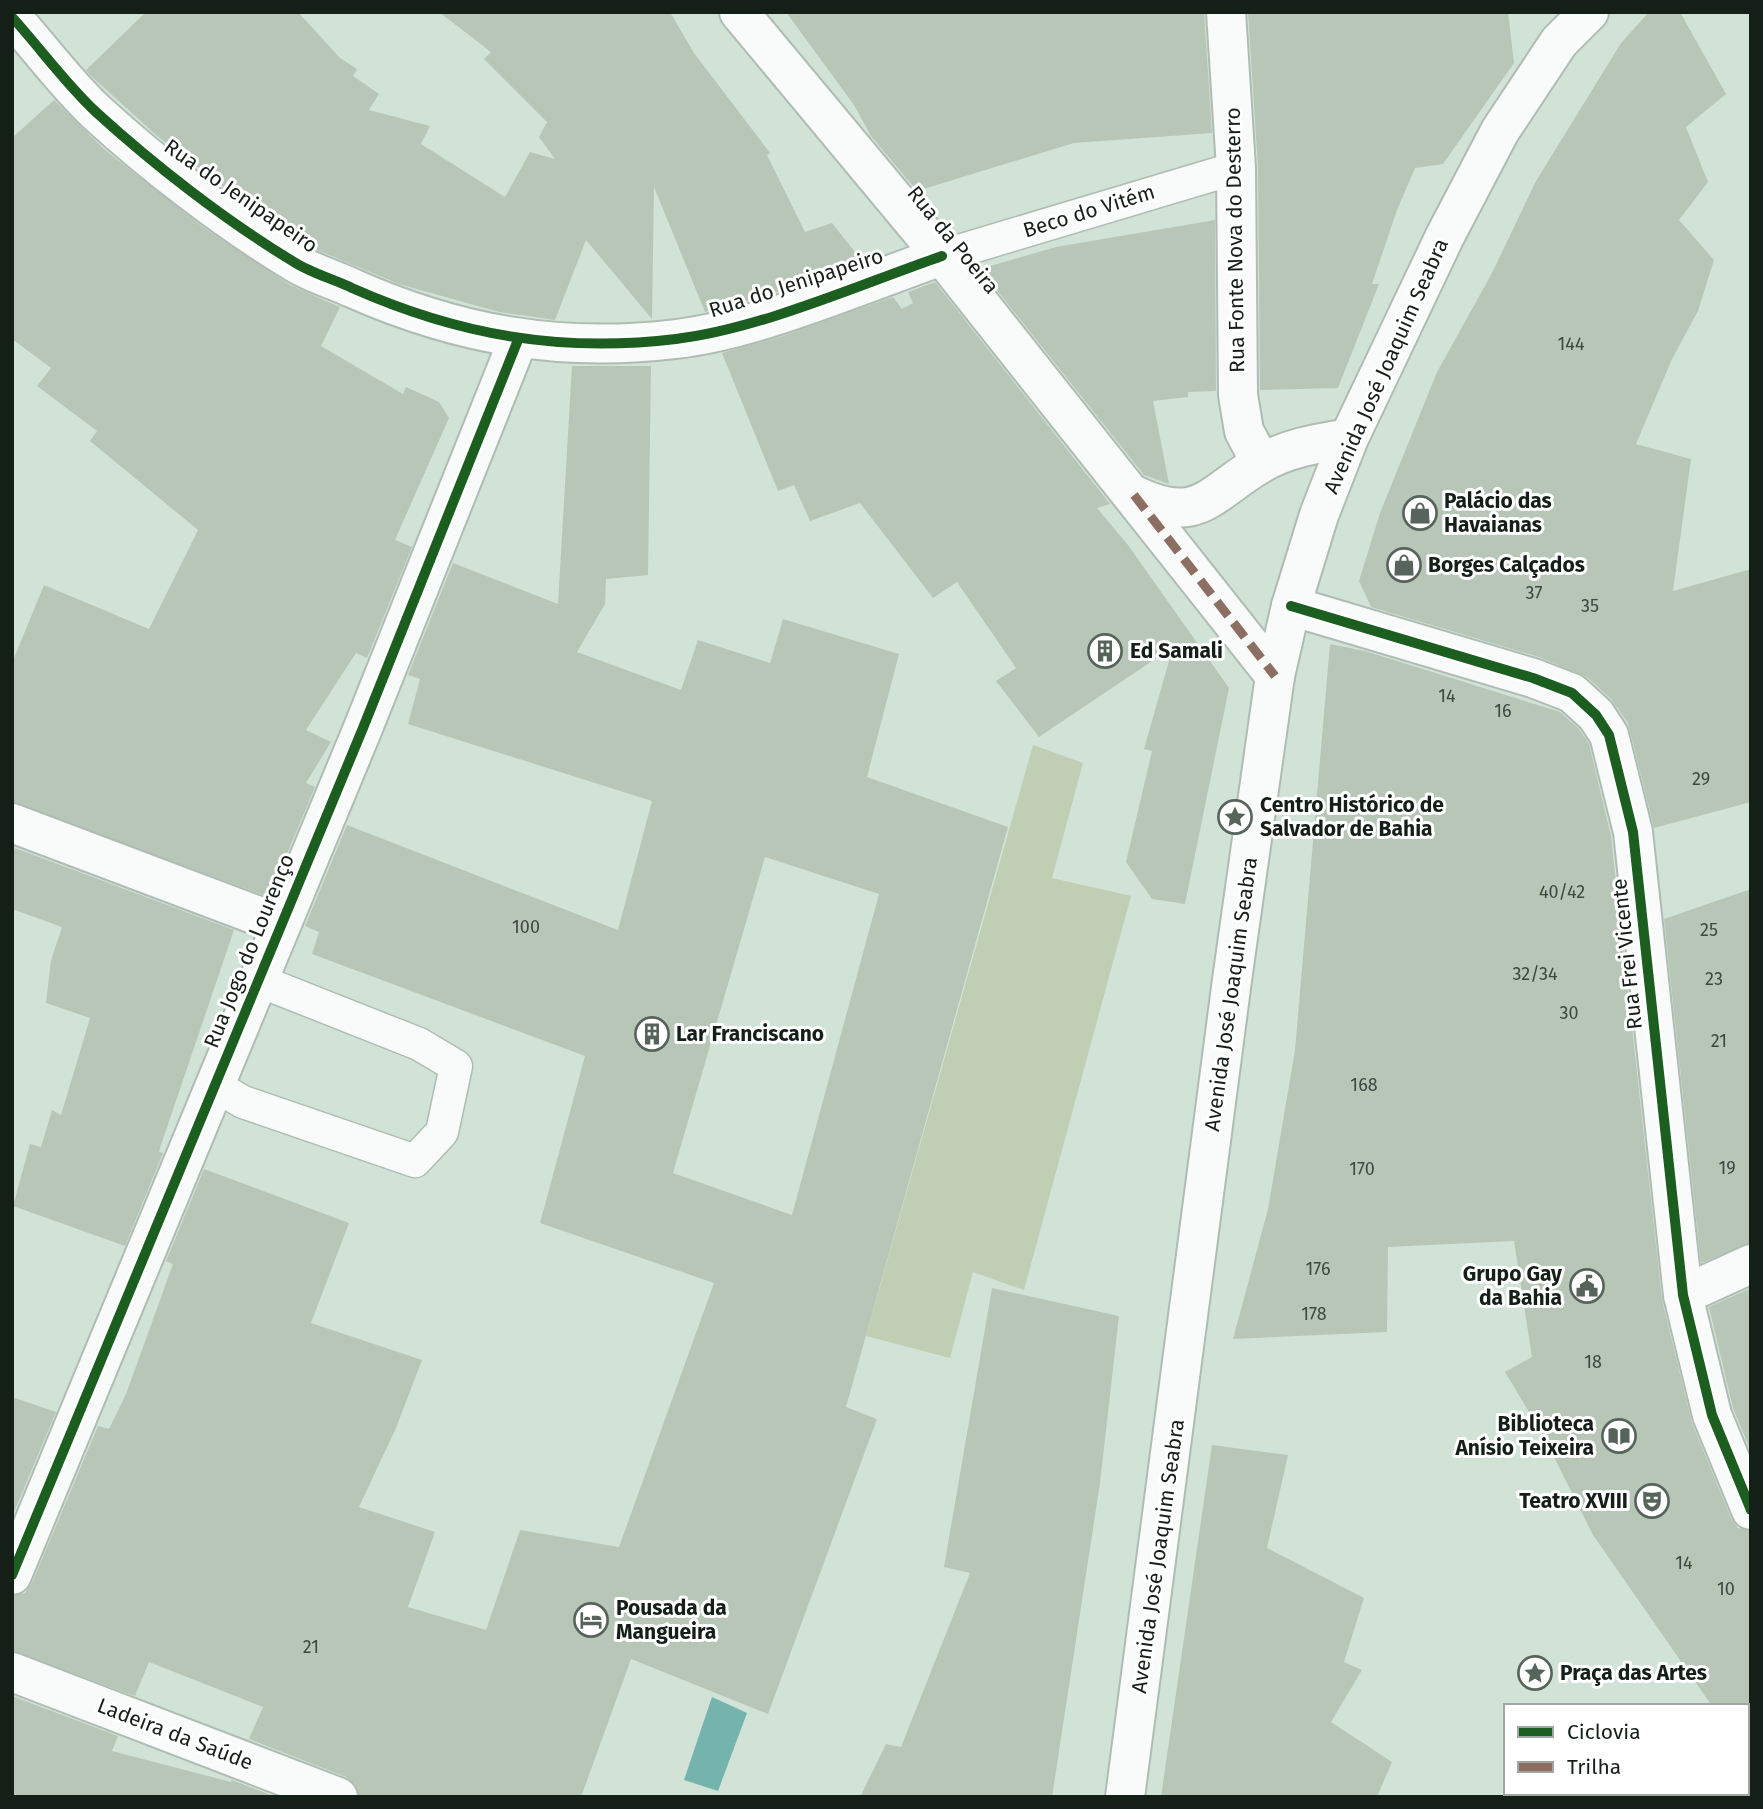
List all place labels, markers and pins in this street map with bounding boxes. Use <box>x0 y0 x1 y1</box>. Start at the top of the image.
place label: Palácio das Havaianas <box>1444 488 1552 538</box>
shop icon: Palácio das Havaianas <box>1401 494 1439 532</box>
shop icon: Borges Calçados <box>1385 546 1423 584</box>
place label: Borges Calçados <box>1428 552 1585 578</box>
building icon: Ed Samali <box>1086 632 1124 670</box>
place label: Ed Samali <box>1130 638 1223 664</box>
place label: Centro Histórico de Salvador de Bahia <box>1260 792 1444 842</box>
place icon: Centro Histórico de Salvador de Bahia <box>1216 798 1254 836</box>
building icon: Lar Franciscano <box>633 1015 671 1053</box>
place label: Lar Franciscano <box>676 1021 824 1047</box>
place label: Grupo Gay da Bahia <box>1463 1261 1562 1311</box>
public building icon: Grupo Gay da Bahia <box>1568 1267 1606 1305</box>
place label: Biblioteca Anísio Teixeira <box>1454 1411 1594 1461</box>
library icon: Biblioteca Anísio Teixeira <box>1600 1417 1638 1455</box>
theatre icon: Teatro XVIII <box>1633 1482 1671 1520</box>
place label: Teatro XVIII <box>1519 1488 1628 1514</box>
place label: Pousada da Mangueira <box>616 1595 727 1645</box>
hotel icon: Pousada da Mangueira <box>572 1601 610 1639</box>
place icon: Praça das Artes <box>1516 1654 1554 1692</box>
place label: Praça das Artes <box>1560 1660 1707 1686</box>

